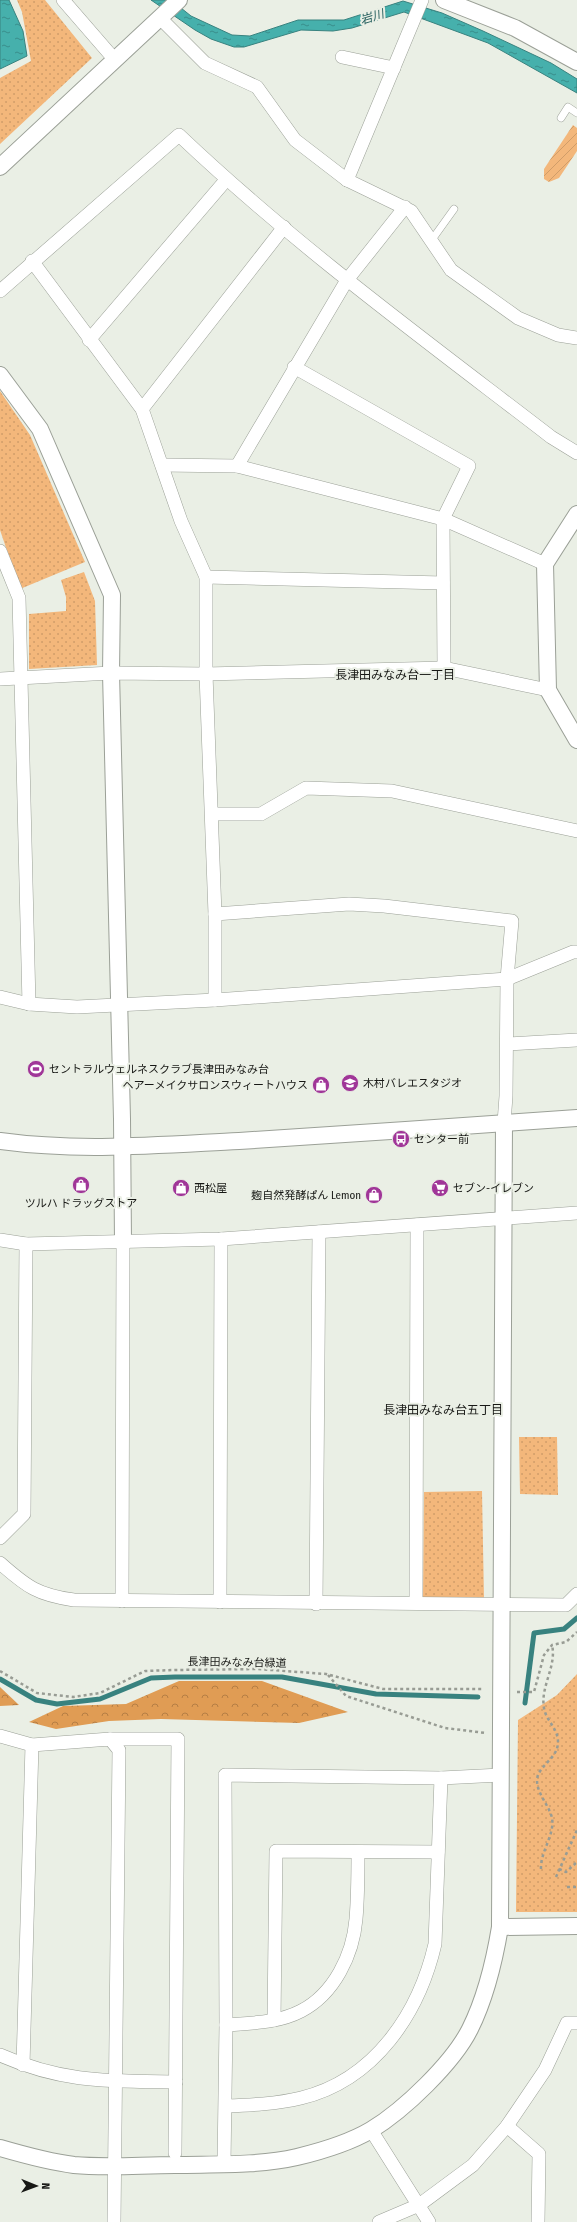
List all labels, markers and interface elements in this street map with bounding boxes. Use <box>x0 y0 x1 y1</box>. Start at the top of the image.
water label: 岩川 <box>358 6 387 27</box>
district label: 長津田みなみ台一丁目 <box>335 668 455 682</box>
sports icon: セントラルウェルネスクラブ長津田みなみ台 <box>26 1059 46 1079</box>
place label: セントラルウェルネスクラブ長津田みなみ台 <box>49 1063 269 1076</box>
school or university icon: 木村バレエスタジオ <box>340 1073 360 1093</box>
shop icon: ヘアーメイクサロンスウィートハウス <box>311 1075 331 1095</box>
place label: 木村バレエスタジオ <box>363 1077 462 1090</box>
place label: ヘアーメイクサロンスウィートハウス <box>123 1079 308 1092</box>
bus stop icon: センター前 <box>391 1129 411 1149</box>
place label: センター前 <box>414 1133 469 1146</box>
shop icon: ツルハ ドラッグストア <box>71 1175 91 1195</box>
shop icon: 西松屋 <box>171 1178 191 1198</box>
supermarket icon: セブン-イレブン <box>430 1178 450 1198</box>
place label: 西松屋 <box>194 1182 227 1195</box>
place label: セブン-イレブン <box>453 1182 534 1195</box>
shop icon: 麹自然発酵ぱん Lemon <box>364 1185 384 1205</box>
place label: 麹自然発酵ぱん Lemon <box>251 1189 361 1202</box>
place label: ツルハ ドラッグストア <box>25 1197 137 1210</box>
district label: 長津田みなみ台五丁目 <box>383 1403 503 1417</box>
street label: 長津田みなみ台緑道 <box>187 1655 287 1670</box>
north arrow <box>16 2166 56 2206</box>
text: N <box>39 2183 52 2190</box>

